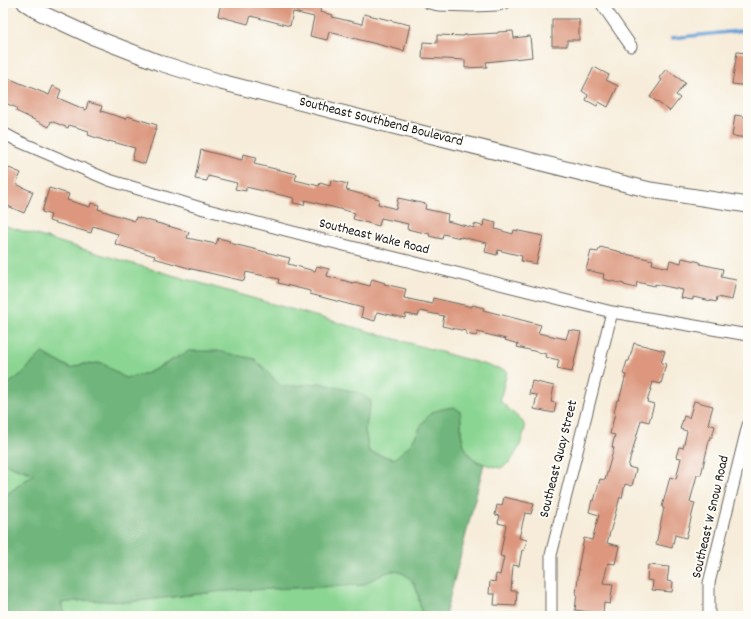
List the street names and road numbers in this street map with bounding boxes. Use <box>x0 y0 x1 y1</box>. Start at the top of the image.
street label: Southeast Southbend Boulevard <box>297 92 465 152</box>
street label: Southeast Wake Road <box>317 214 431 260</box>
street label: Southeast Quay Street <box>535 398 583 520</box>
street label: Southeast W Snow Road <box>687 454 735 580</box>

